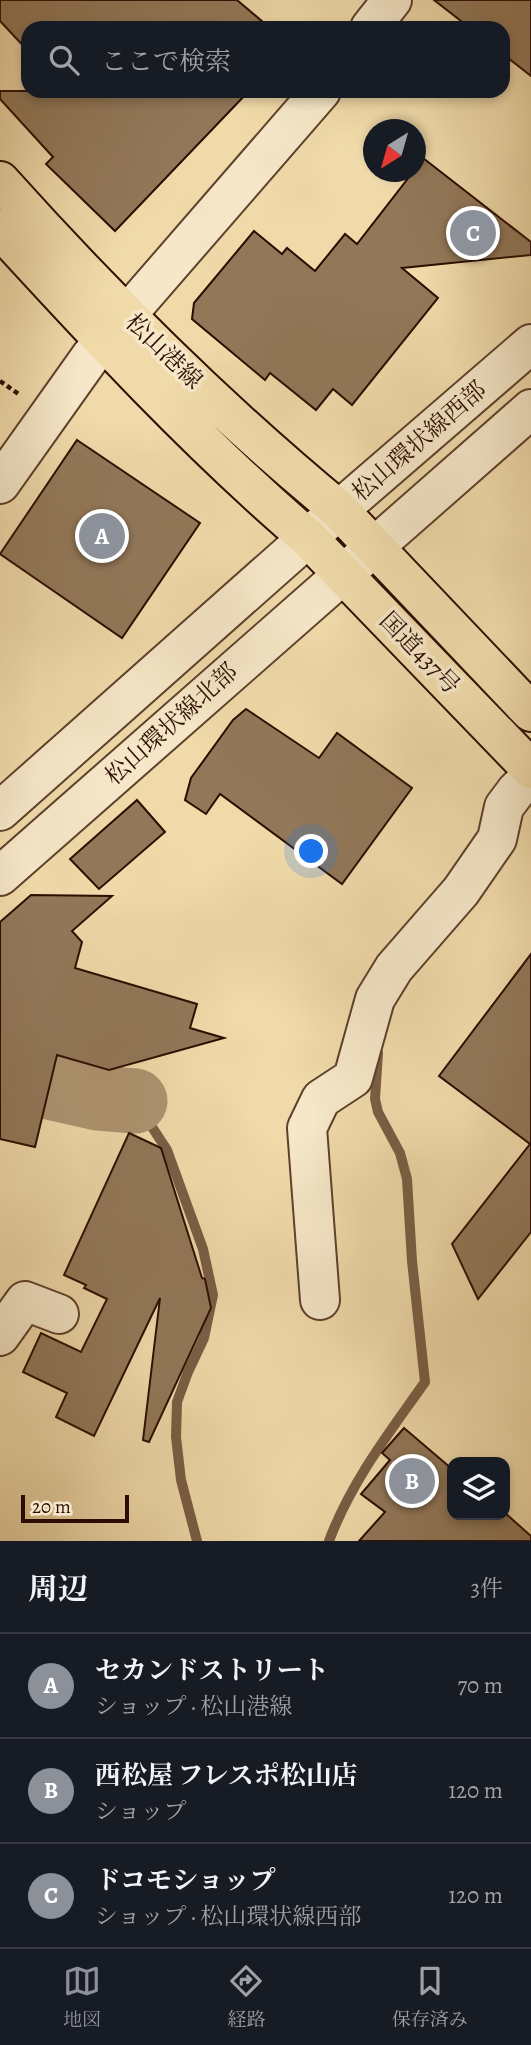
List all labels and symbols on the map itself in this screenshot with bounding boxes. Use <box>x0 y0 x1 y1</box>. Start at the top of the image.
north arrow <box>363 119 426 182</box>
pin: C <box>450 207 496 259</box>
street label: 松山港線 <box>118 306 210 396</box>
street label: 松山環状線西部 <box>345 374 493 508</box>
pin: A <box>79 510 125 562</box>
street label: 国道437号 <box>373 605 467 701</box>
street label: 松山環状線北部 <box>98 656 244 792</box>
your location <box>294 834 328 868</box>
pin: B <box>389 1455 435 1507</box>
scale bar <box>21 1492 130 1524</box>

